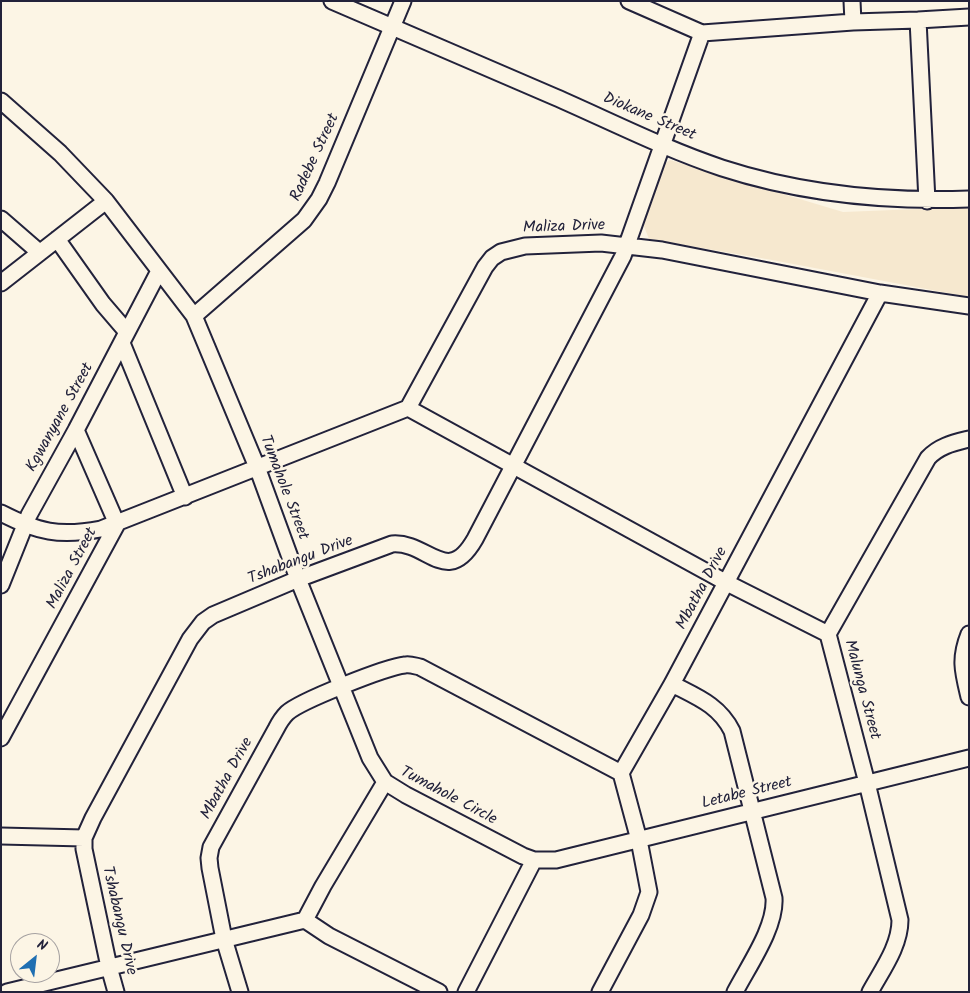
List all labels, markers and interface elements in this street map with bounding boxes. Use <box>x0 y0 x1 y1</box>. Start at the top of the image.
street label: Diokane Street <box>600 90 698 146</box>
street label: Radebe Street <box>287 111 345 205</box>
street label: Maliza Drive <box>523 217 605 239</box>
street label: Kgwanyane Street <box>23 360 99 476</box>
street label: Tumahole Street <box>254 433 312 543</box>
street label: Maliza Street <box>44 525 102 613</box>
street label: Tshabangu Drive <box>246 532 356 590</box>
street label: Mbatha Drive <box>673 544 733 634</box>
street label: Malunga Street <box>838 638 884 742</box>
street label: Mbatha Drive <box>198 735 258 823</box>
street label: Tumahole Circle <box>396 763 500 831</box>
street label: Letabe Street <box>700 774 794 814</box>
street label: Tshabangu Drive <box>96 865 140 977</box>
north arrow <box>10 933 60 983</box>
text: N <box>33 934 51 958</box>

